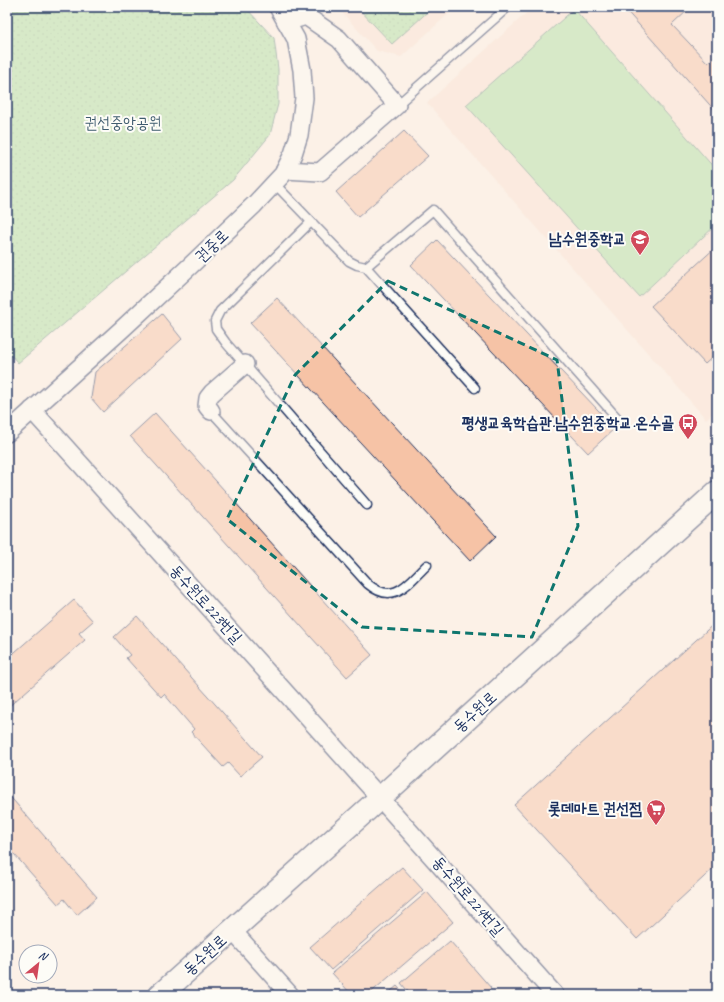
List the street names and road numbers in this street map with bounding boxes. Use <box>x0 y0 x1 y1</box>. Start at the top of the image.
street label: 권중로 <box>191 225 233 267</box>
street label: 동수원로223번길 <box>165 561 247 648</box>
street label: 동수원로 <box>449 687 501 737</box>
street label: 동수원로224번길 <box>428 852 508 940</box>
street label: 동수원로 <box>179 930 231 980</box>

